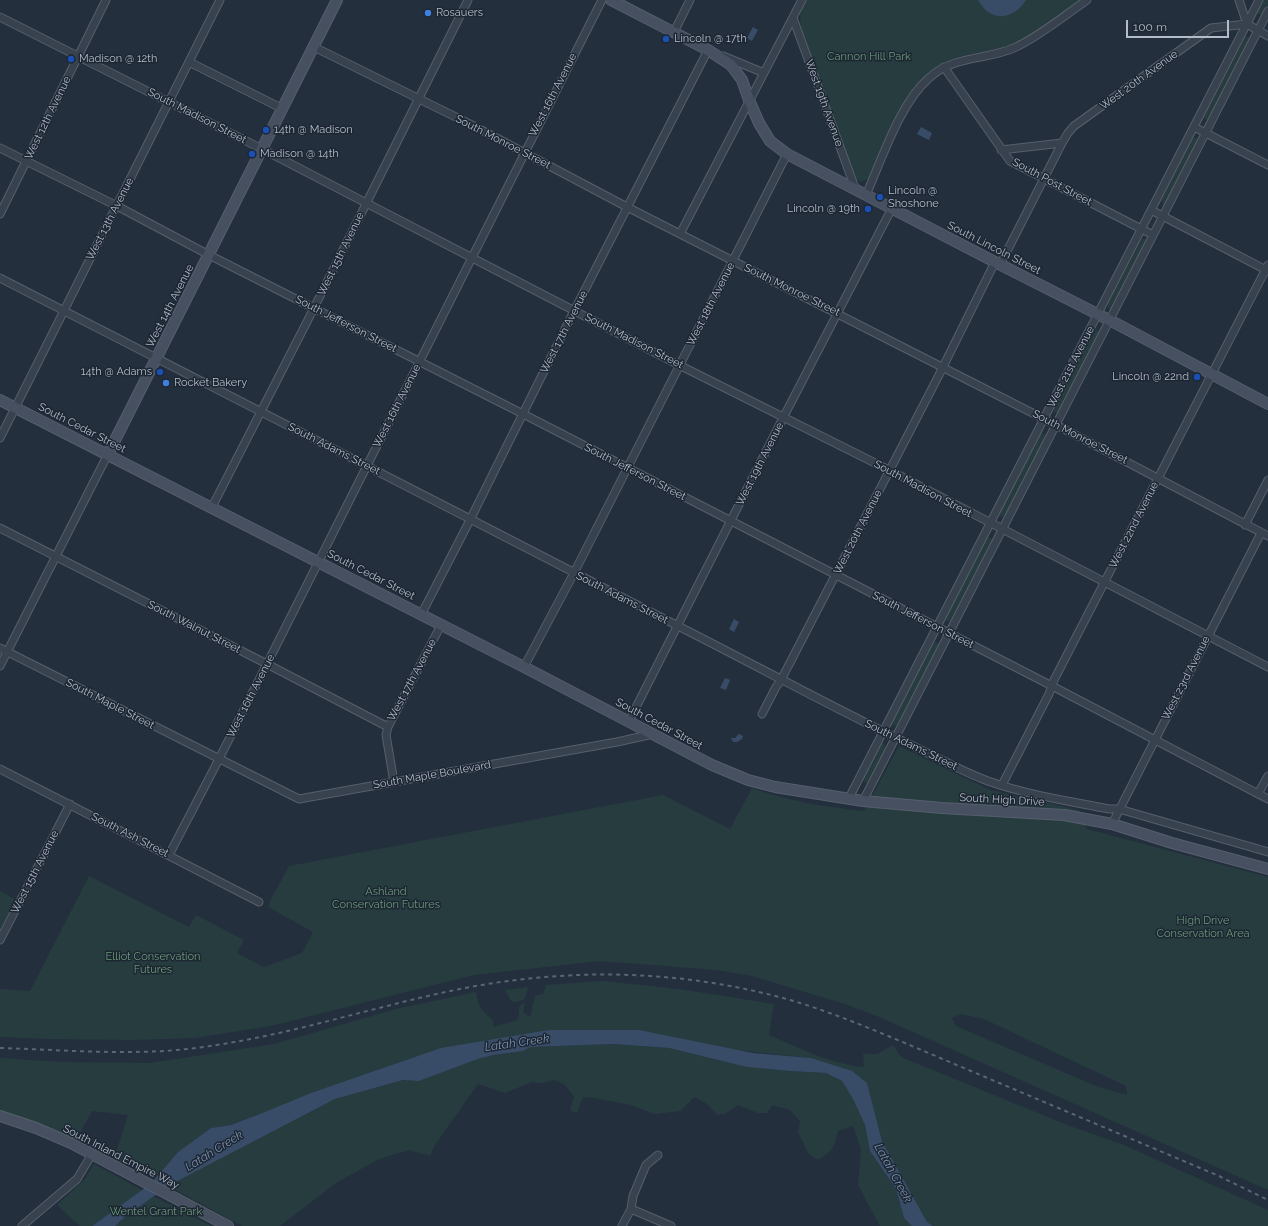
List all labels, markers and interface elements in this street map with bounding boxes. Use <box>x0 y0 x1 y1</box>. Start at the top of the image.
place label: Rosauers <box>436 6 483 20</box>
marker: Rosauers <box>423 8 433 18</box>
scale bar <box>1128 12 1231 38</box>
text: 100 m <box>1133 20 1167 34</box>
place label: Lincoln @ 17th <box>674 32 747 46</box>
marker: Lincoln @ 17th <box>661 34 671 44</box>
street label: West 20th Avenue <box>1098 47 1180 113</box>
park label: Cannon Hill Park <box>827 50 911 64</box>
street label: West 16th Avenue <box>526 51 580 139</box>
place label: Madison @ 12th <box>79 52 157 66</box>
marker: Madison @ 12th <box>66 54 76 64</box>
street label: West 19th Avenue <box>802 58 846 148</box>
street label: West 12th Avenue <box>22 74 74 162</box>
street label: South Madison Street <box>145 85 249 147</box>
street label: South Monroe Street <box>453 112 553 172</box>
place label: 14th @ Madison <box>274 123 353 137</box>
marker: 14th @ Madison <box>261 125 271 135</box>
place label: Madison @ 14th <box>260 147 339 161</box>
marker: Madison @ 14th <box>247 149 257 159</box>
street label: South Post Street <box>1010 155 1094 209</box>
street label: West 13th Avenue <box>83 175 137 263</box>
place label: Lincoln @ Shoshone <box>888 184 939 210</box>
marker: Lincoln @ Shoshone <box>875 192 885 202</box>
place label: Lincoln @ 19th <box>787 202 860 216</box>
marker: Lincoln @ 19th <box>863 204 873 214</box>
street label: West 15th Avenue <box>315 210 367 298</box>
street label: South Lincoln Street <box>945 219 1043 277</box>
street label: West 18th Avenue <box>684 260 738 348</box>
street label: South Monroe Street <box>742 261 842 319</box>
street label: West 14th Avenue <box>143 262 197 350</box>
street label: West 17th Avenue <box>537 288 591 376</box>
street label: South Jefferson Street <box>293 293 399 355</box>
street label: South Madison Street <box>582 310 686 372</box>
street label: West 21st Avenue <box>1045 324 1097 410</box>
street label: West 16th Avenue <box>370 362 424 450</box>
place label: 14th @ Adams <box>81 365 152 379</box>
marker: 14th @ Adams <box>155 367 165 377</box>
place label: Lincoln @ 22nd <box>1112 370 1189 384</box>
marker: Lincoln @ 22nd <box>1192 372 1202 382</box>
place label: Rocket Bakery <box>174 376 247 390</box>
marker: Rocket Bakery <box>161 378 171 388</box>
street label: South Cedar Street <box>36 400 128 456</box>
street label: South Monroe Street <box>1030 407 1130 467</box>
street label: South Adams Street <box>286 420 382 478</box>
street label: West 19th Avenue <box>733 420 787 508</box>
street label: South Jefferson Street <box>582 441 688 503</box>
street label: South Madison Street <box>872 458 974 520</box>
street label: West 22nd Avenue <box>1107 480 1161 570</box>
street label: West 20th Avenue <box>831 488 885 576</box>
street label: South Cedar Street <box>325 547 417 603</box>
street label: South Adams Street <box>574 569 670 627</box>
street label: South Jefferson Street <box>870 589 976 651</box>
street label: South Walnut Street <box>145 598 243 656</box>
street label: West 23rd Avenue <box>1159 634 1213 722</box>
street label: West 17th Avenue <box>385 637 439 723</box>
street label: West 16th Avenue <box>224 652 278 740</box>
street label: South Maple Street <box>63 676 157 732</box>
street label: South Cedar Street <box>613 695 705 753</box>
street label: South Adams Street <box>862 717 960 773</box>
street label: South Maple Boulevard <box>372 758 492 792</box>
street label: South High Drive <box>959 791 1045 809</box>
street label: South Ash Street <box>89 810 171 860</box>
street label: West 15th Avenue <box>8 828 62 916</box>
park label: Ashland Conservation Futures <box>332 885 440 911</box>
park label: High Drive Conservation Area <box>1156 914 1250 940</box>
park label: Elliot Conservation Futures <box>106 950 200 976</box>
water label: Latah Creek <box>484 1031 550 1055</box>
street label: South Inland Empire Way <box>61 1122 181 1192</box>
water label: Latah Creek <box>183 1128 245 1174</box>
water label: Latah Creek <box>871 1141 915 1205</box>
park label: Wentel Grant Park <box>110 1205 202 1219</box>

